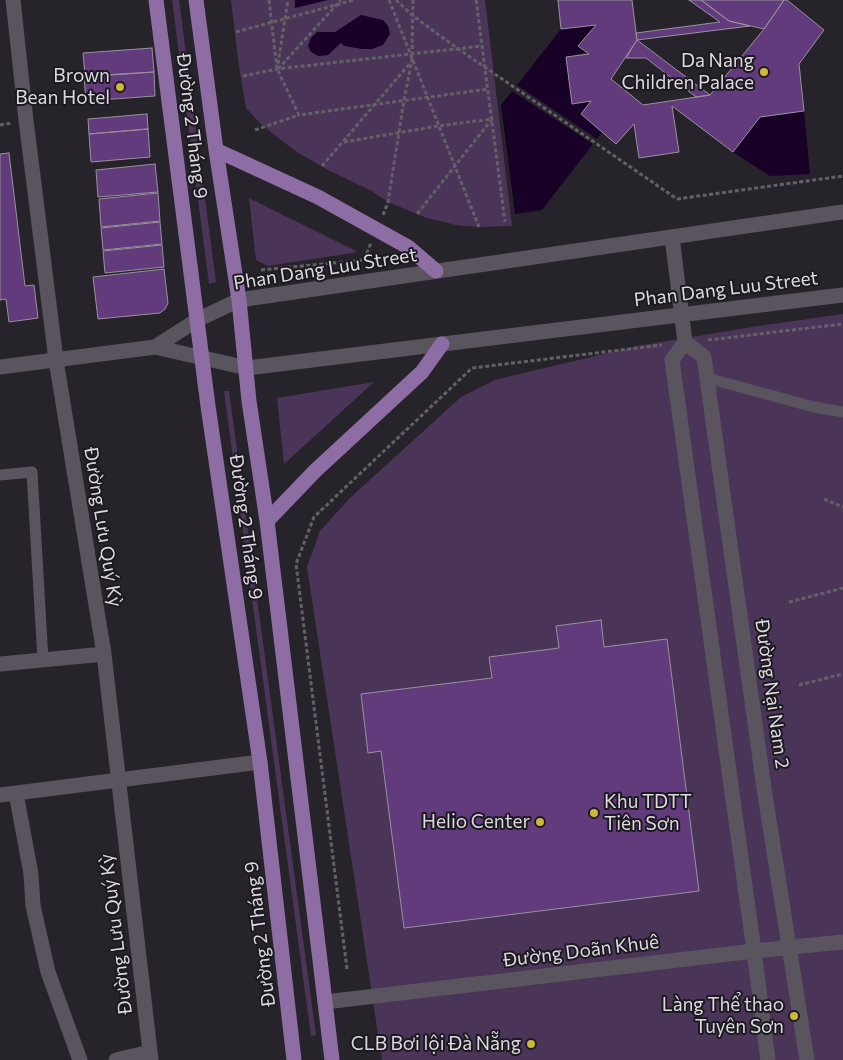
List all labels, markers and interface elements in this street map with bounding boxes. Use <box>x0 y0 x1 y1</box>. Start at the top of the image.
place label: Da Nang Children Palace <box>622 50 754 94</box>
street label: Đường 2 Tháng 9 <box>172 52 212 200</box>
place label: Brown Bean Hotel <box>15 65 110 109</box>
marker: Da Nang Children Palace <box>758 66 770 78</box>
marker: Brown Bean Hotel <box>114 81 126 93</box>
street label: Phan Dang Luu Street <box>232 243 418 295</box>
street label: Phan Dang Luu Street <box>633 266 819 312</box>
street label: Đường Lưu Quý Kỳ <box>79 445 127 609</box>
street label: Đường 2 Tháng 9 <box>225 453 267 601</box>
street label: Đường Nại Nam 2 <box>750 618 794 770</box>
place label: Khu TDTT Tiên Sơn <box>604 791 692 835</box>
marker: Khu TDTT Tiên Sơn <box>588 807 600 819</box>
place label: Helio Center <box>422 811 530 833</box>
marker: Helio Center <box>534 816 546 828</box>
street label: Đường Lưu Quý Kỳ <box>95 852 137 1016</box>
street label: Đường 2 Tháng 9 <box>240 860 280 1008</box>
street label: Đường Doãn Khuê <box>502 930 660 972</box>
place label: Làng Thể thao Tuyên Sơn <box>662 994 784 1038</box>
marker: Làng Thể thao Tuyên Sơn <box>788 1010 800 1022</box>
place label: CLB Bơi lội Đà Nẵng <box>351 1033 521 1055</box>
marker: CLB Bơi lội Đà Nẵng <box>525 1038 537 1050</box>

